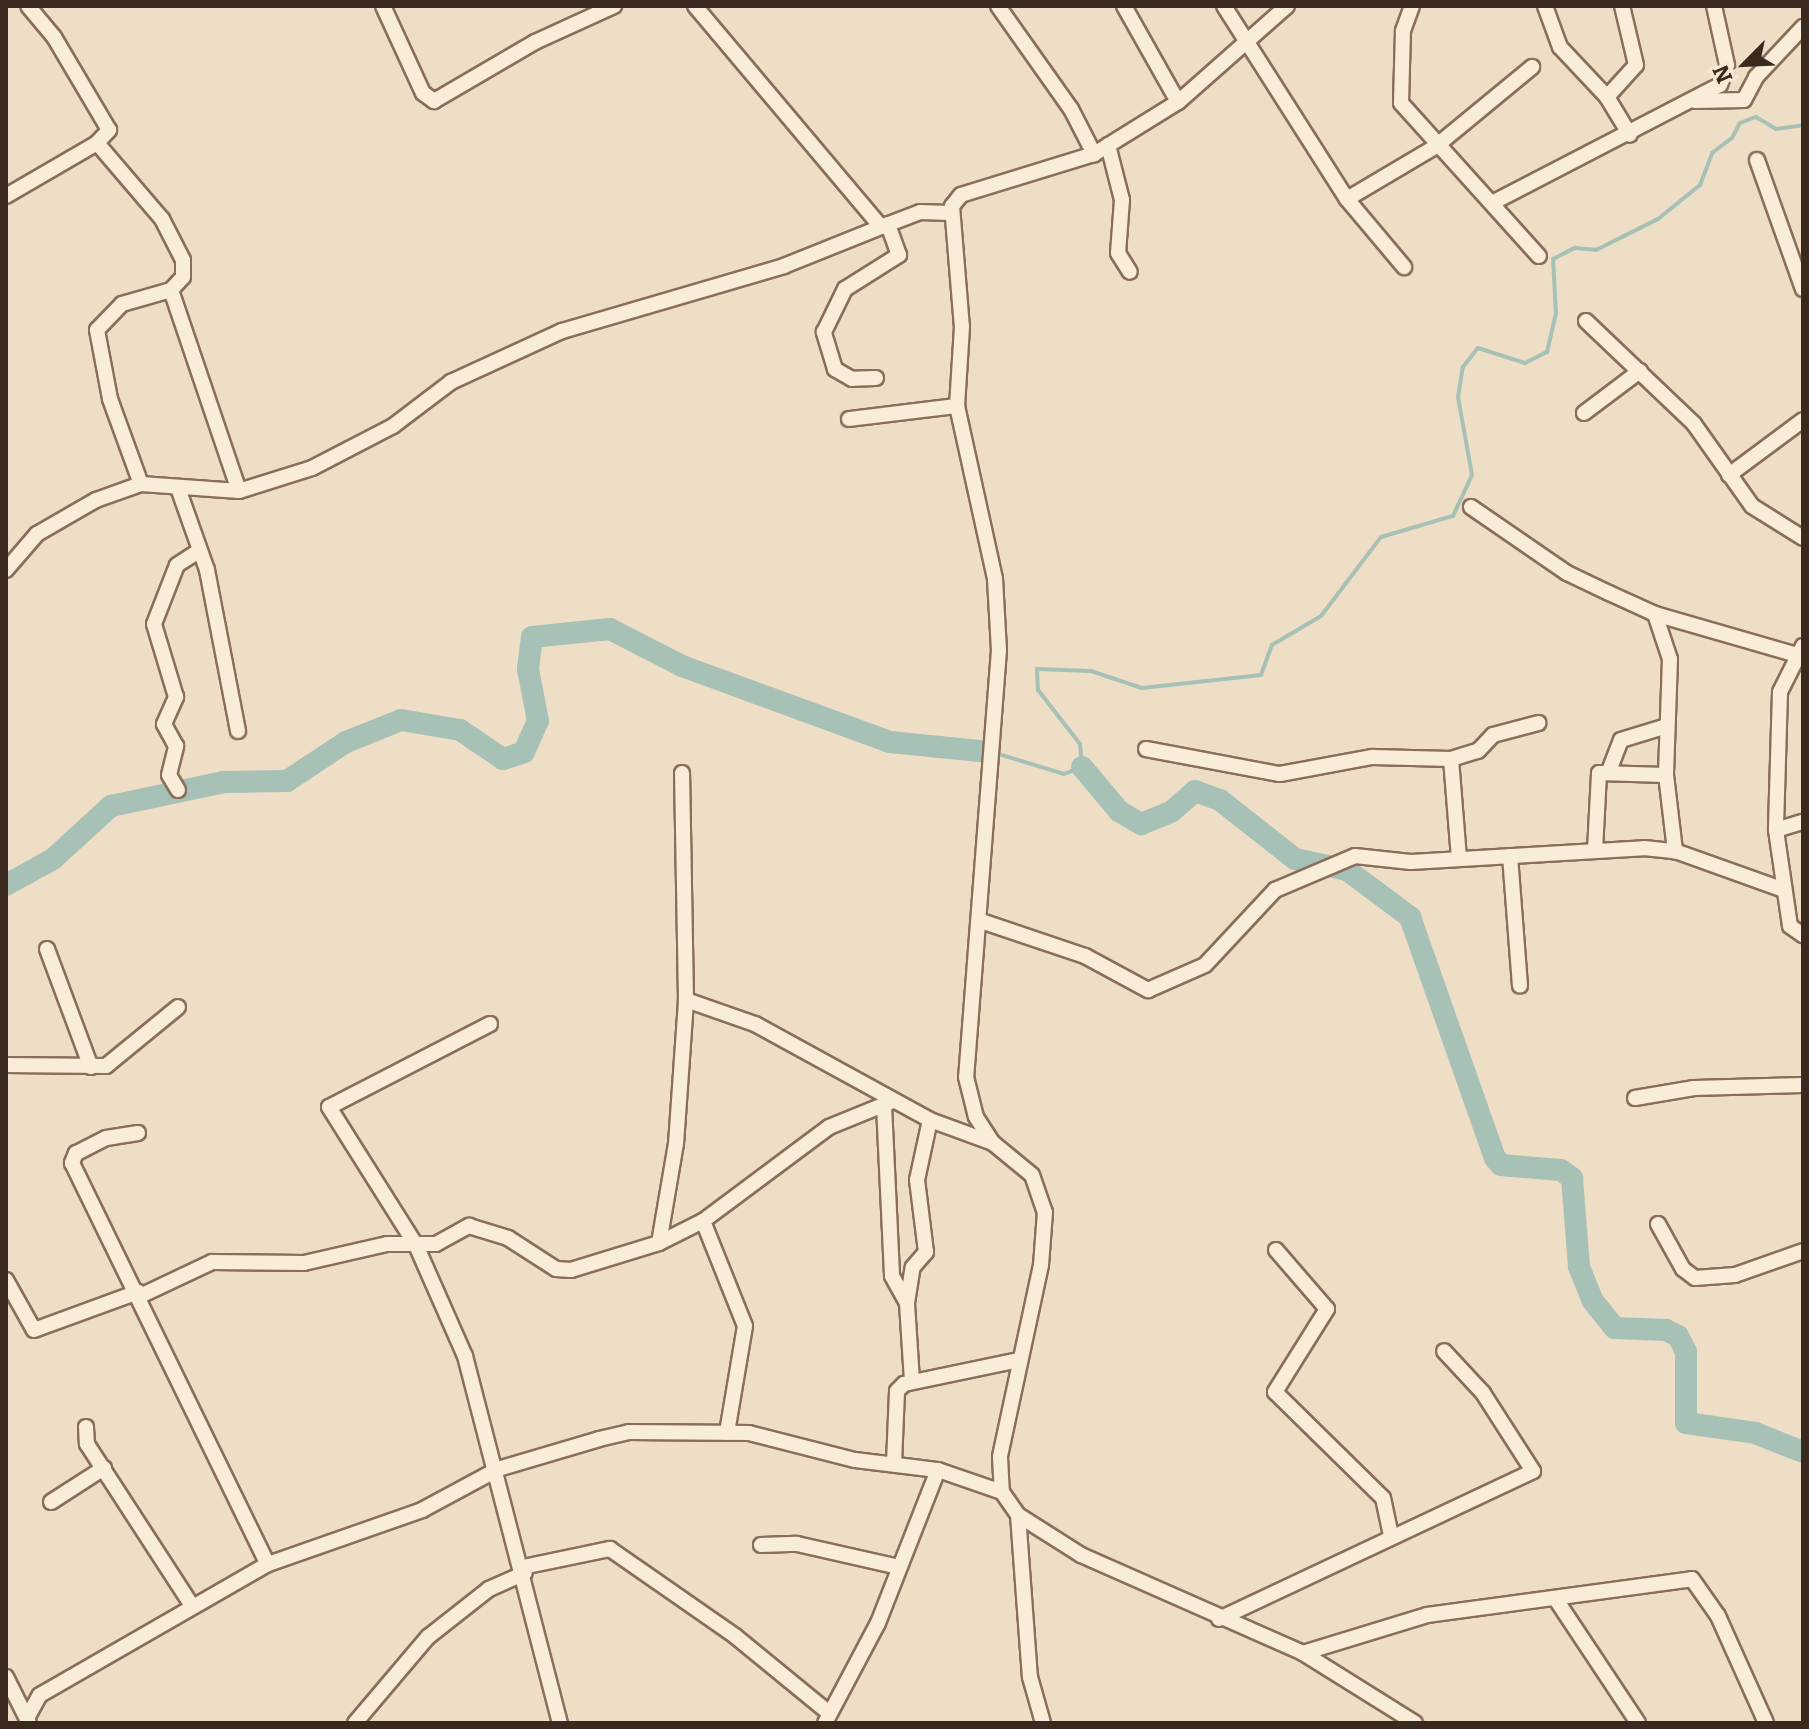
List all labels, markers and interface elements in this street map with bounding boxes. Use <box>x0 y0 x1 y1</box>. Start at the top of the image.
north arrow <box>1705 24 1785 104</box>
text: N <box>1707 61 1738 87</box>

